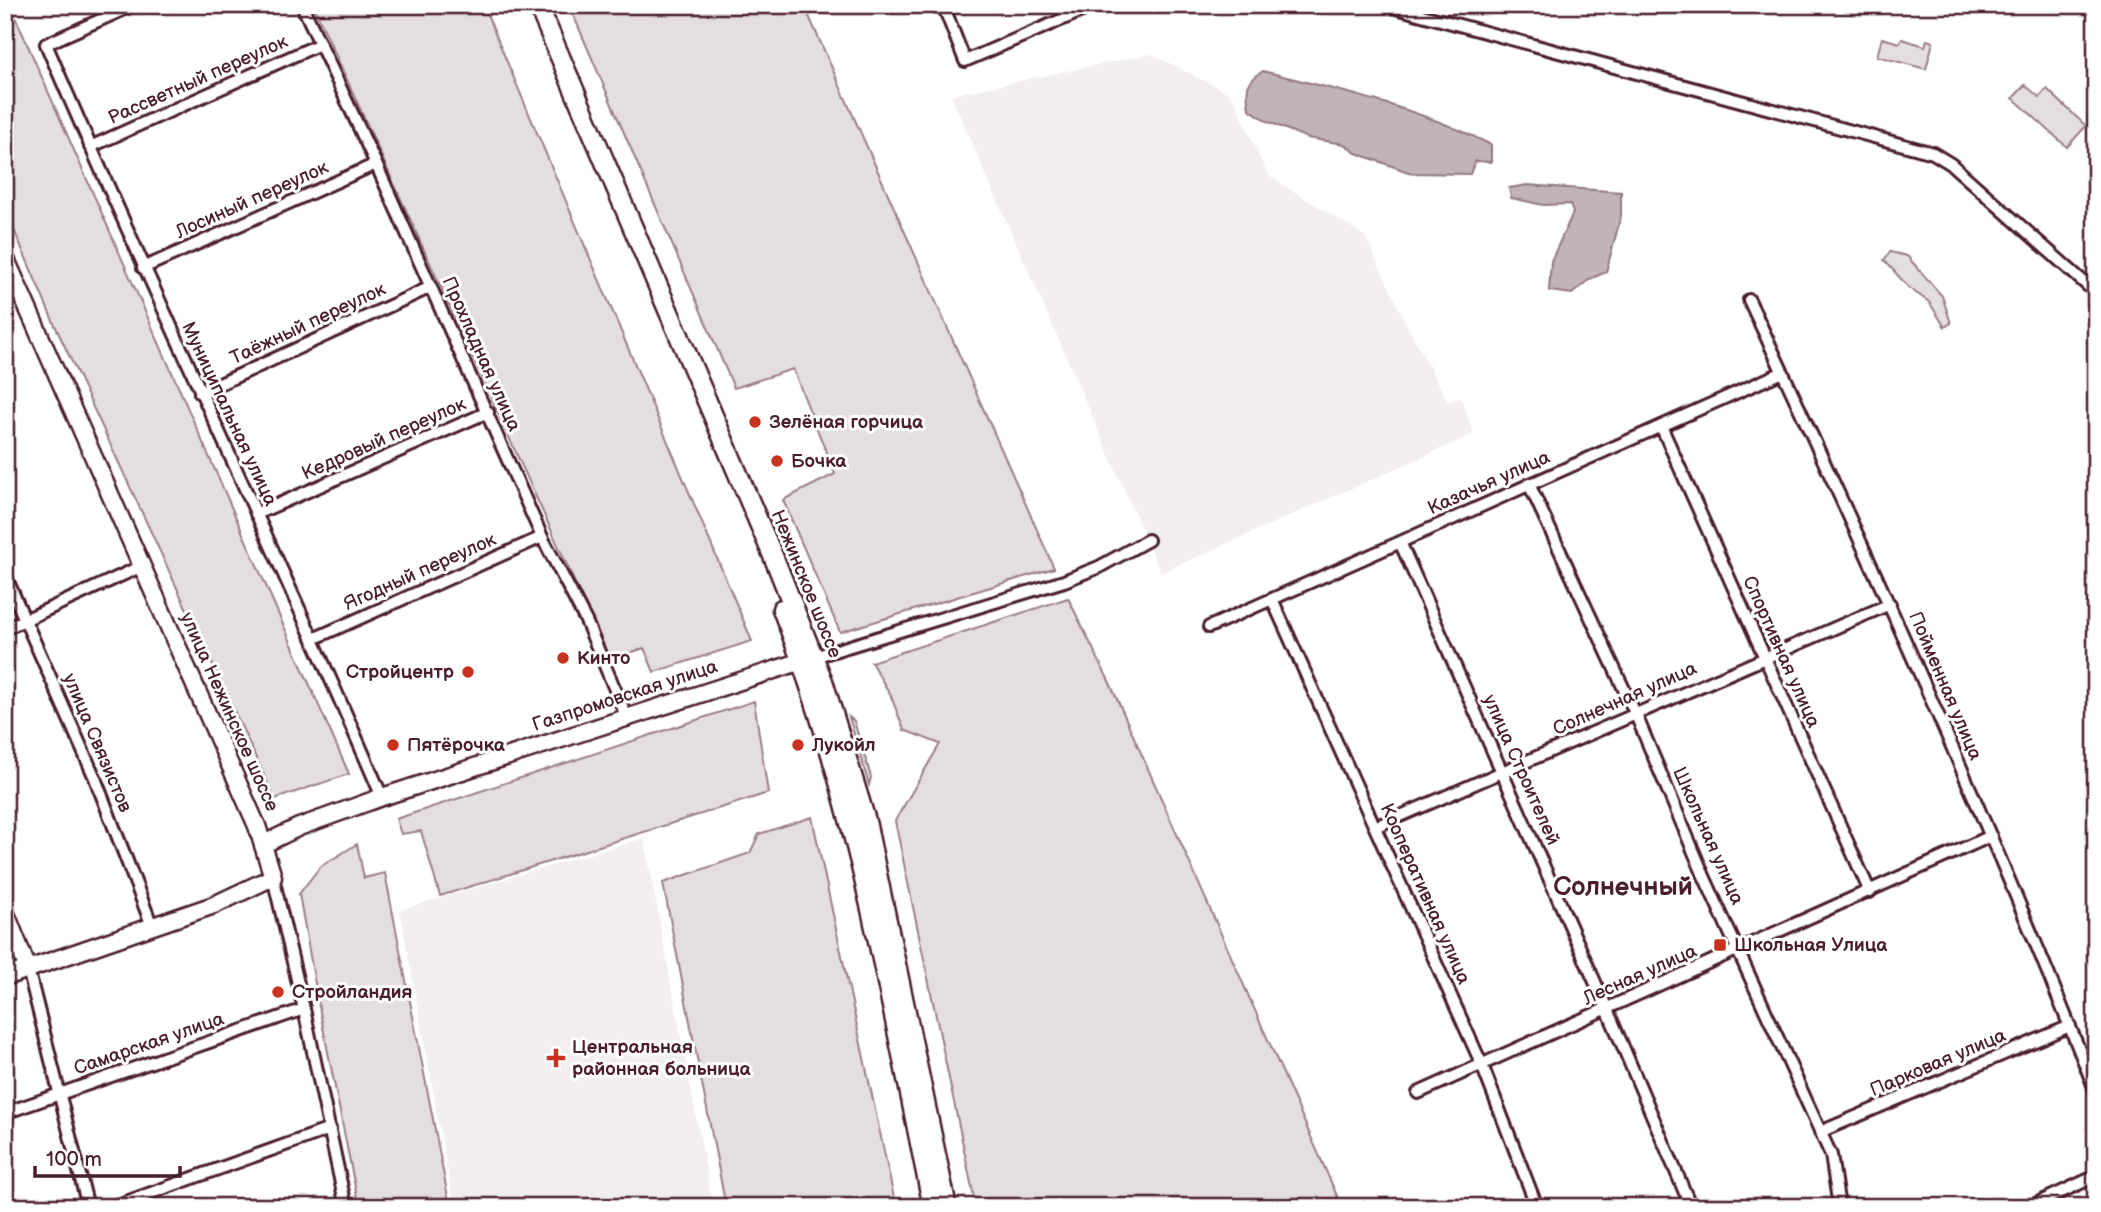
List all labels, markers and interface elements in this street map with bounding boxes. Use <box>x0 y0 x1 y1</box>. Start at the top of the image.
street label: Рассветный переулок <box>105 30 291 130</box>
street label: Лосиный переулок <box>171 156 332 244</box>
street label: Прохладная улица <box>437 273 525 435</box>
street label: Таёжный переулок <box>227 278 389 370</box>
street label: Муниципальная улица <box>176 318 282 510</box>
street label: Кедровый переулок <box>298 392 470 486</box>
place label: Зелёная горчица <box>769 411 924 434</box>
marker: Зелёная горчица <box>747 414 763 430</box>
street label: Казачья улица <box>1424 446 1554 520</box>
place label: Бочка <box>791 450 847 473</box>
marker: Бочка <box>769 453 785 469</box>
street label: Нежинское шоссе <box>766 507 846 662</box>
street label: Ягодный переулок <box>340 528 500 616</box>
street label: Спортивная улица <box>1737 573 1825 731</box>
street label: Пойменная улица <box>1903 608 1987 764</box>
street label: улица Нежинское шоссе <box>175 609 284 815</box>
place label: Кинто <box>577 647 631 670</box>
marker: Кинто <box>555 650 571 666</box>
street label: Газпромовская улица <box>529 655 721 737</box>
street label: Солнечная улица <box>1550 657 1700 741</box>
place label: Стройцентр <box>346 661 455 684</box>
marker: Стройцентр <box>460 664 476 680</box>
street label: улица Связистов <box>57 670 137 816</box>
street label: улица Строителей <box>1477 691 1565 849</box>
place label: Пятёрочка <box>407 734 506 757</box>
place label: Лукойл <box>811 734 876 757</box>
marker: Пятёрочка <box>385 737 401 753</box>
marker: Лукойл <box>790 737 806 753</box>
street label: Школьная улица <box>1667 764 1749 908</box>
street label: Кооперативная улица <box>1375 800 1475 988</box>
district label: Солнечный <box>1553 872 1693 903</box>
place label: Школьная Улица <box>1734 934 1888 957</box>
marker: Школьная Улица <box>1712 937 1728 953</box>
street label: Лесная улица <box>1579 940 1701 1011</box>
place label: Стройландия <box>292 981 412 1004</box>
marker: Стройландия <box>270 984 286 1000</box>
street label: Самарская улица <box>71 1008 227 1080</box>
street label: Парковая улица <box>1867 1024 2009 1102</box>
place label: Центральная районная больница <box>572 1036 752 1081</box>
marker: Центральная районная больница <box>546 1048 566 1068</box>
scale bar <box>35 1135 180 1179</box>
text: 100 m <box>46 1147 102 1172</box>

